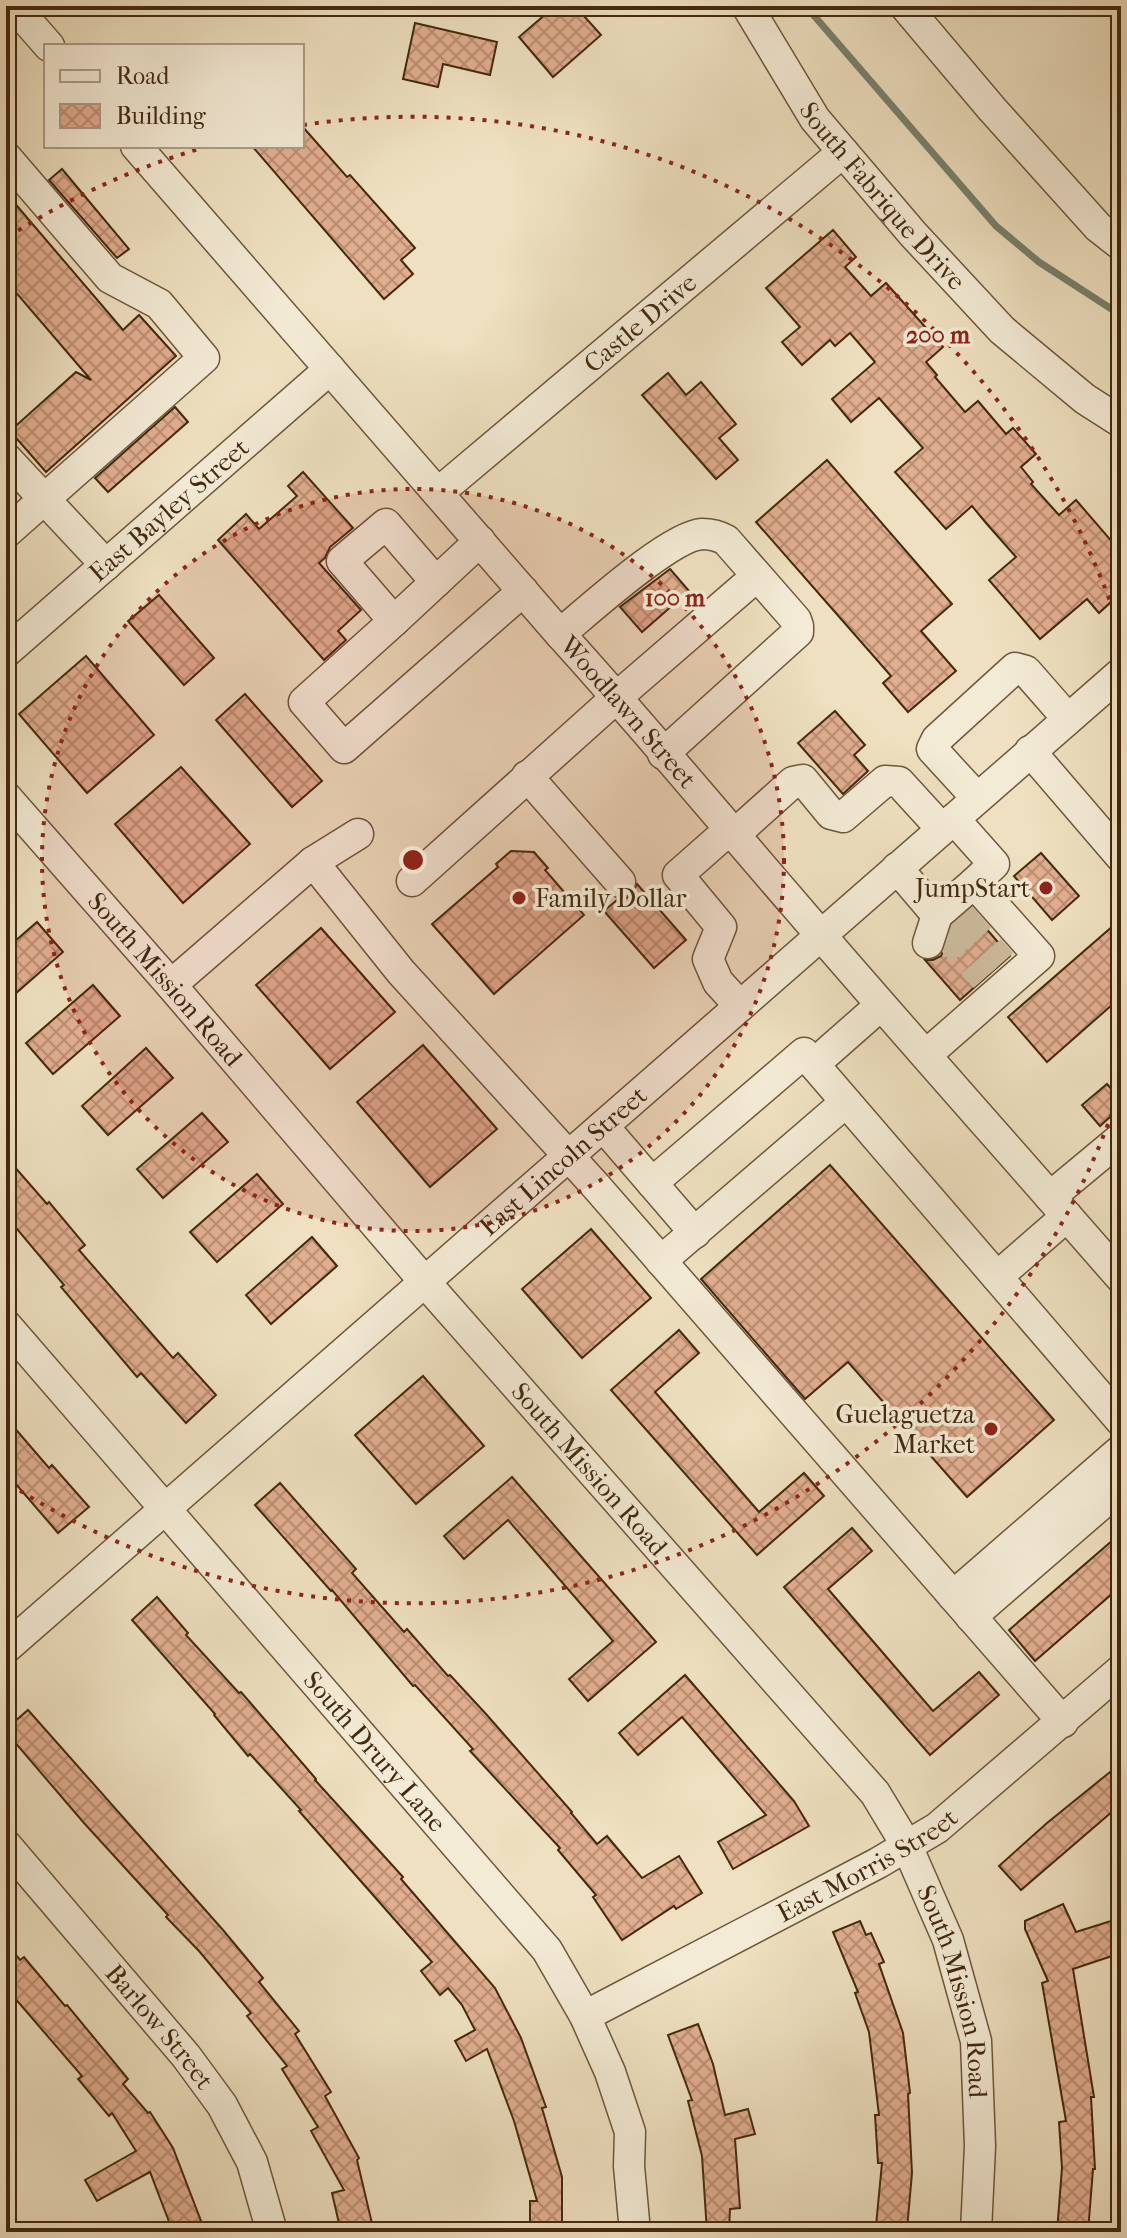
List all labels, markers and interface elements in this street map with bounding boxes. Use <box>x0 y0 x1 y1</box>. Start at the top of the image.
legend <box>44 44 304 148</box>
text: Road <box>116 62 170 90</box>
street label: South Fabrique Drive <box>792 97 972 296</box>
text: Building <box>116 102 207 130</box>
street label: Castle Drive <box>578 267 703 379</box>
text: 200 m <box>906 321 971 349</box>
street label: East Bayley Street <box>83 432 256 588</box>
text: 100 m <box>645 584 706 612</box>
street label: Woodlawn Street <box>553 629 703 795</box>
centre of rings <box>399 846 427 874</box>
place label: JumpStart <box>913 873 1031 904</box>
marker: JumpStart <box>1037 879 1055 897</box>
place label: Family Dollar <box>535 883 687 914</box>
street label: South Mission Road <box>81 886 249 1074</box>
marker: Family Dollar <box>510 889 528 907</box>
street label: East Lincoln Street <box>474 1079 654 1243</box>
street label: South Mission Road <box>505 1376 674 1563</box>
place label: Guelaguetza Market <box>835 1399 976 1460</box>
marker: Guelaguetza Market <box>982 1420 1000 1438</box>
street label: South Drury Lane <box>297 1665 453 1839</box>
street label: East Morris Street <box>772 1802 965 1929</box>
street label: South Mission Road <box>910 1880 993 2099</box>
street label: Barlow Street <box>99 1958 221 2096</box>

